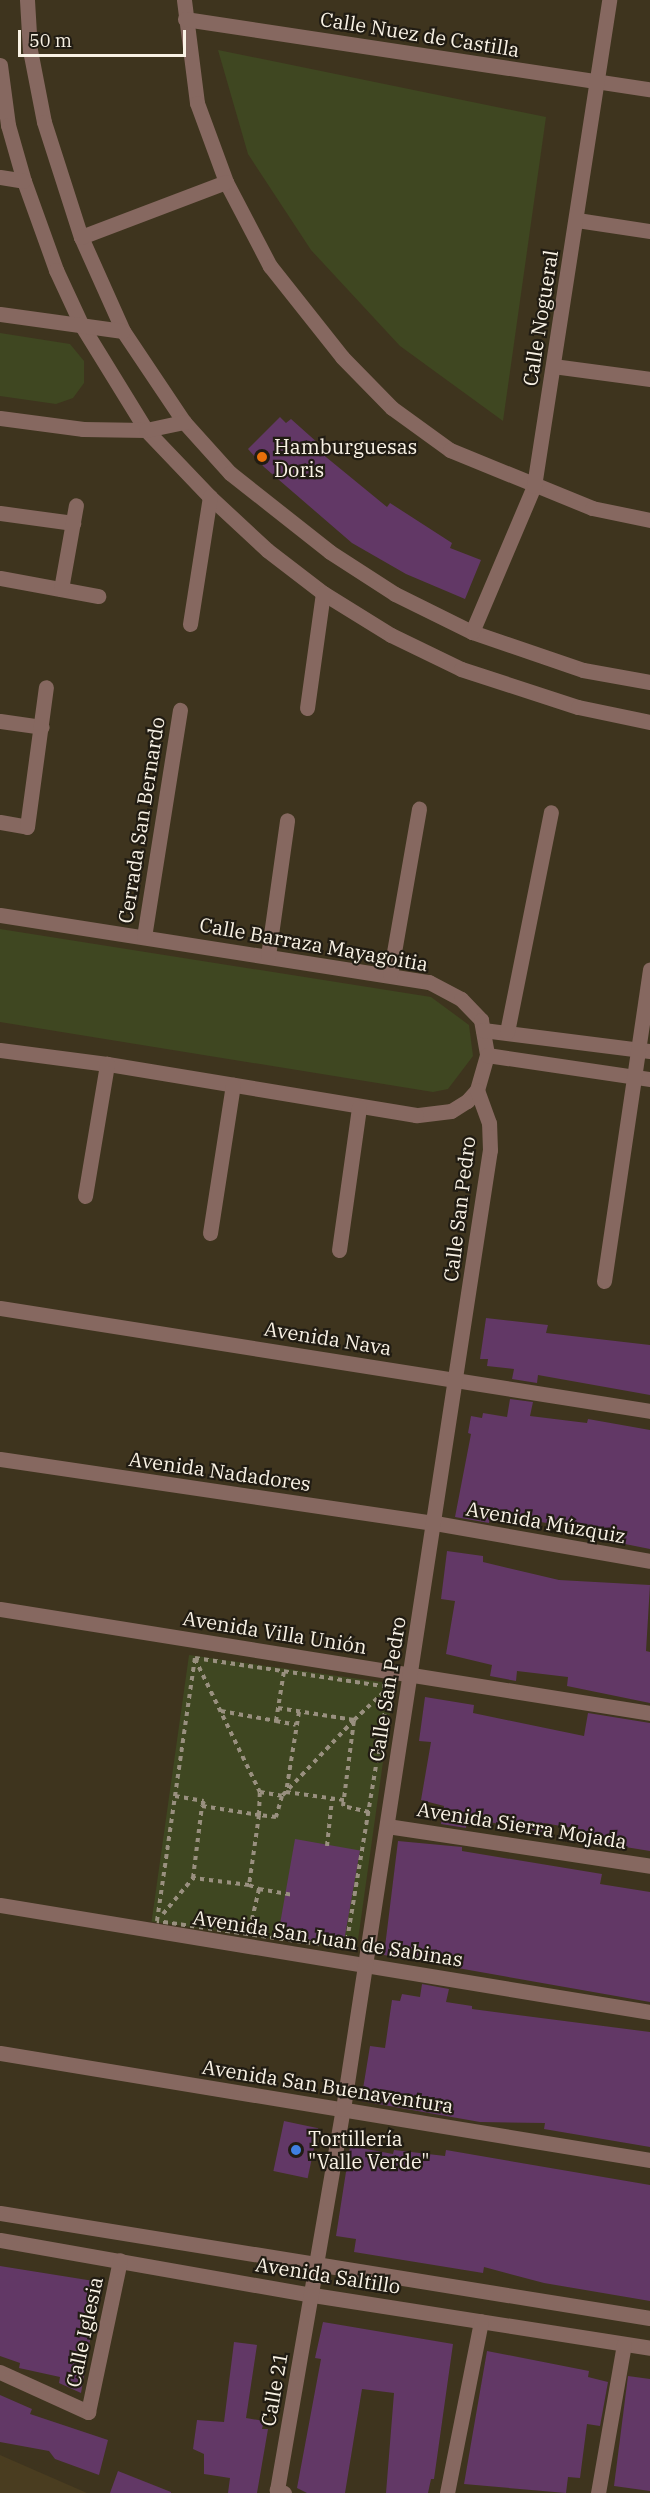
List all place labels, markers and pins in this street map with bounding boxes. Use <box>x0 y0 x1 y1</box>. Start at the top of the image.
place label: Hamburguesas Doris <box>274 434 417 481</box>
marker: Hamburguesas Doris <box>255 450 269 464</box>
place label: Tortillería "Valle Verde" <box>308 2126 429 2173</box>
marker: Tortillería "Valle Verde" <box>289 2143 303 2157</box>

